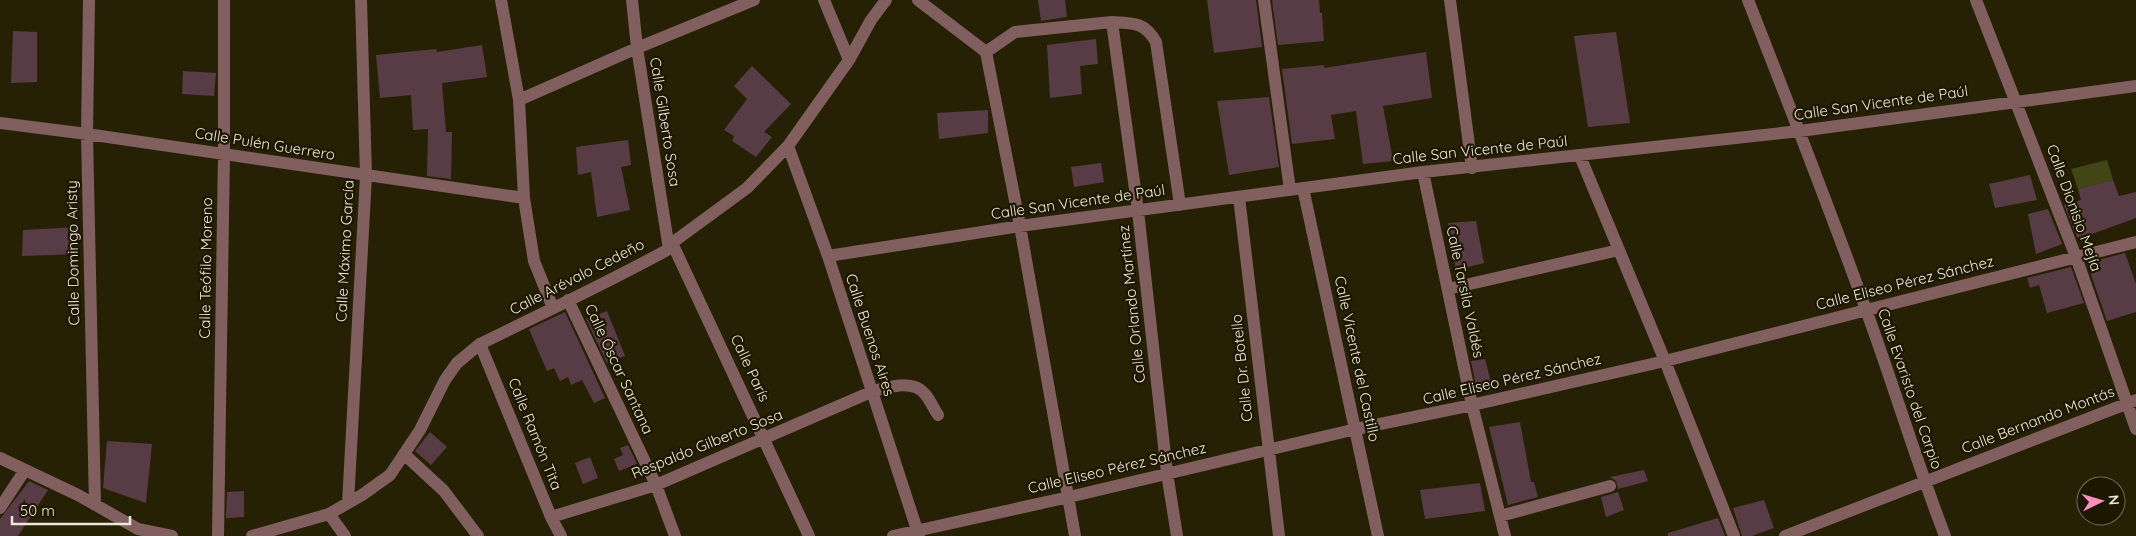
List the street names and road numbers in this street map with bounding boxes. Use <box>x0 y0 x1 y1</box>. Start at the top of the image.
street label: Calle Gilberto Sosa <box>646 56 685 188</box>
street label: Calle San Vicente de Paúl <box>1793 81 1969 124</box>
street label: Calle Pulén Guerrero <box>194 123 337 164</box>
street label: Calle San Vicente de Paúl <box>1392 131 1568 168</box>
street label: Calle Dionisio Mejía <box>2043 142 2106 274</box>
street label: Calle Máximo García <box>331 179 358 322</box>
street label: Calle Domingo Aristy <box>62 180 83 326</box>
street label: Calle San Vicente de Paúl <box>990 180 1166 223</box>
street label: Calle Teófilo Moreno <box>195 197 216 339</box>
street label: Calle Orlando Martínez <box>1114 224 1149 384</box>
street label: Calle Tarsila Valdés <box>1442 224 1489 360</box>
street label: Calle Arévalo Cedeño <box>506 234 647 319</box>
street label: Calle Eliseo Pérez Sánchez <box>1814 251 1996 314</box>
street label: Calle Buenos Aires <box>842 271 899 399</box>
street label: Calle Vicente del Castillo <box>1331 274 1384 444</box>
street label: Calle Óscar Santana <box>581 301 658 437</box>
street label: Calle Evaristo del Carpio <box>1874 306 1947 472</box>
street label: Calle Dr. Botello <box>1226 313 1257 423</box>
street label: Calle París <box>727 331 774 405</box>
street label: Calle Eliseo Pérez Sánchez <box>1421 349 1603 408</box>
street label: Calle Ramón Tita <box>504 375 567 493</box>
street label: Calle Bernando Montás <box>1959 382 2117 457</box>
street label: Respaldo Gilberto Sosa <box>628 404 785 483</box>
street label: Calle Eliseo Pérez Sánchez <box>1026 438 1208 497</box>

